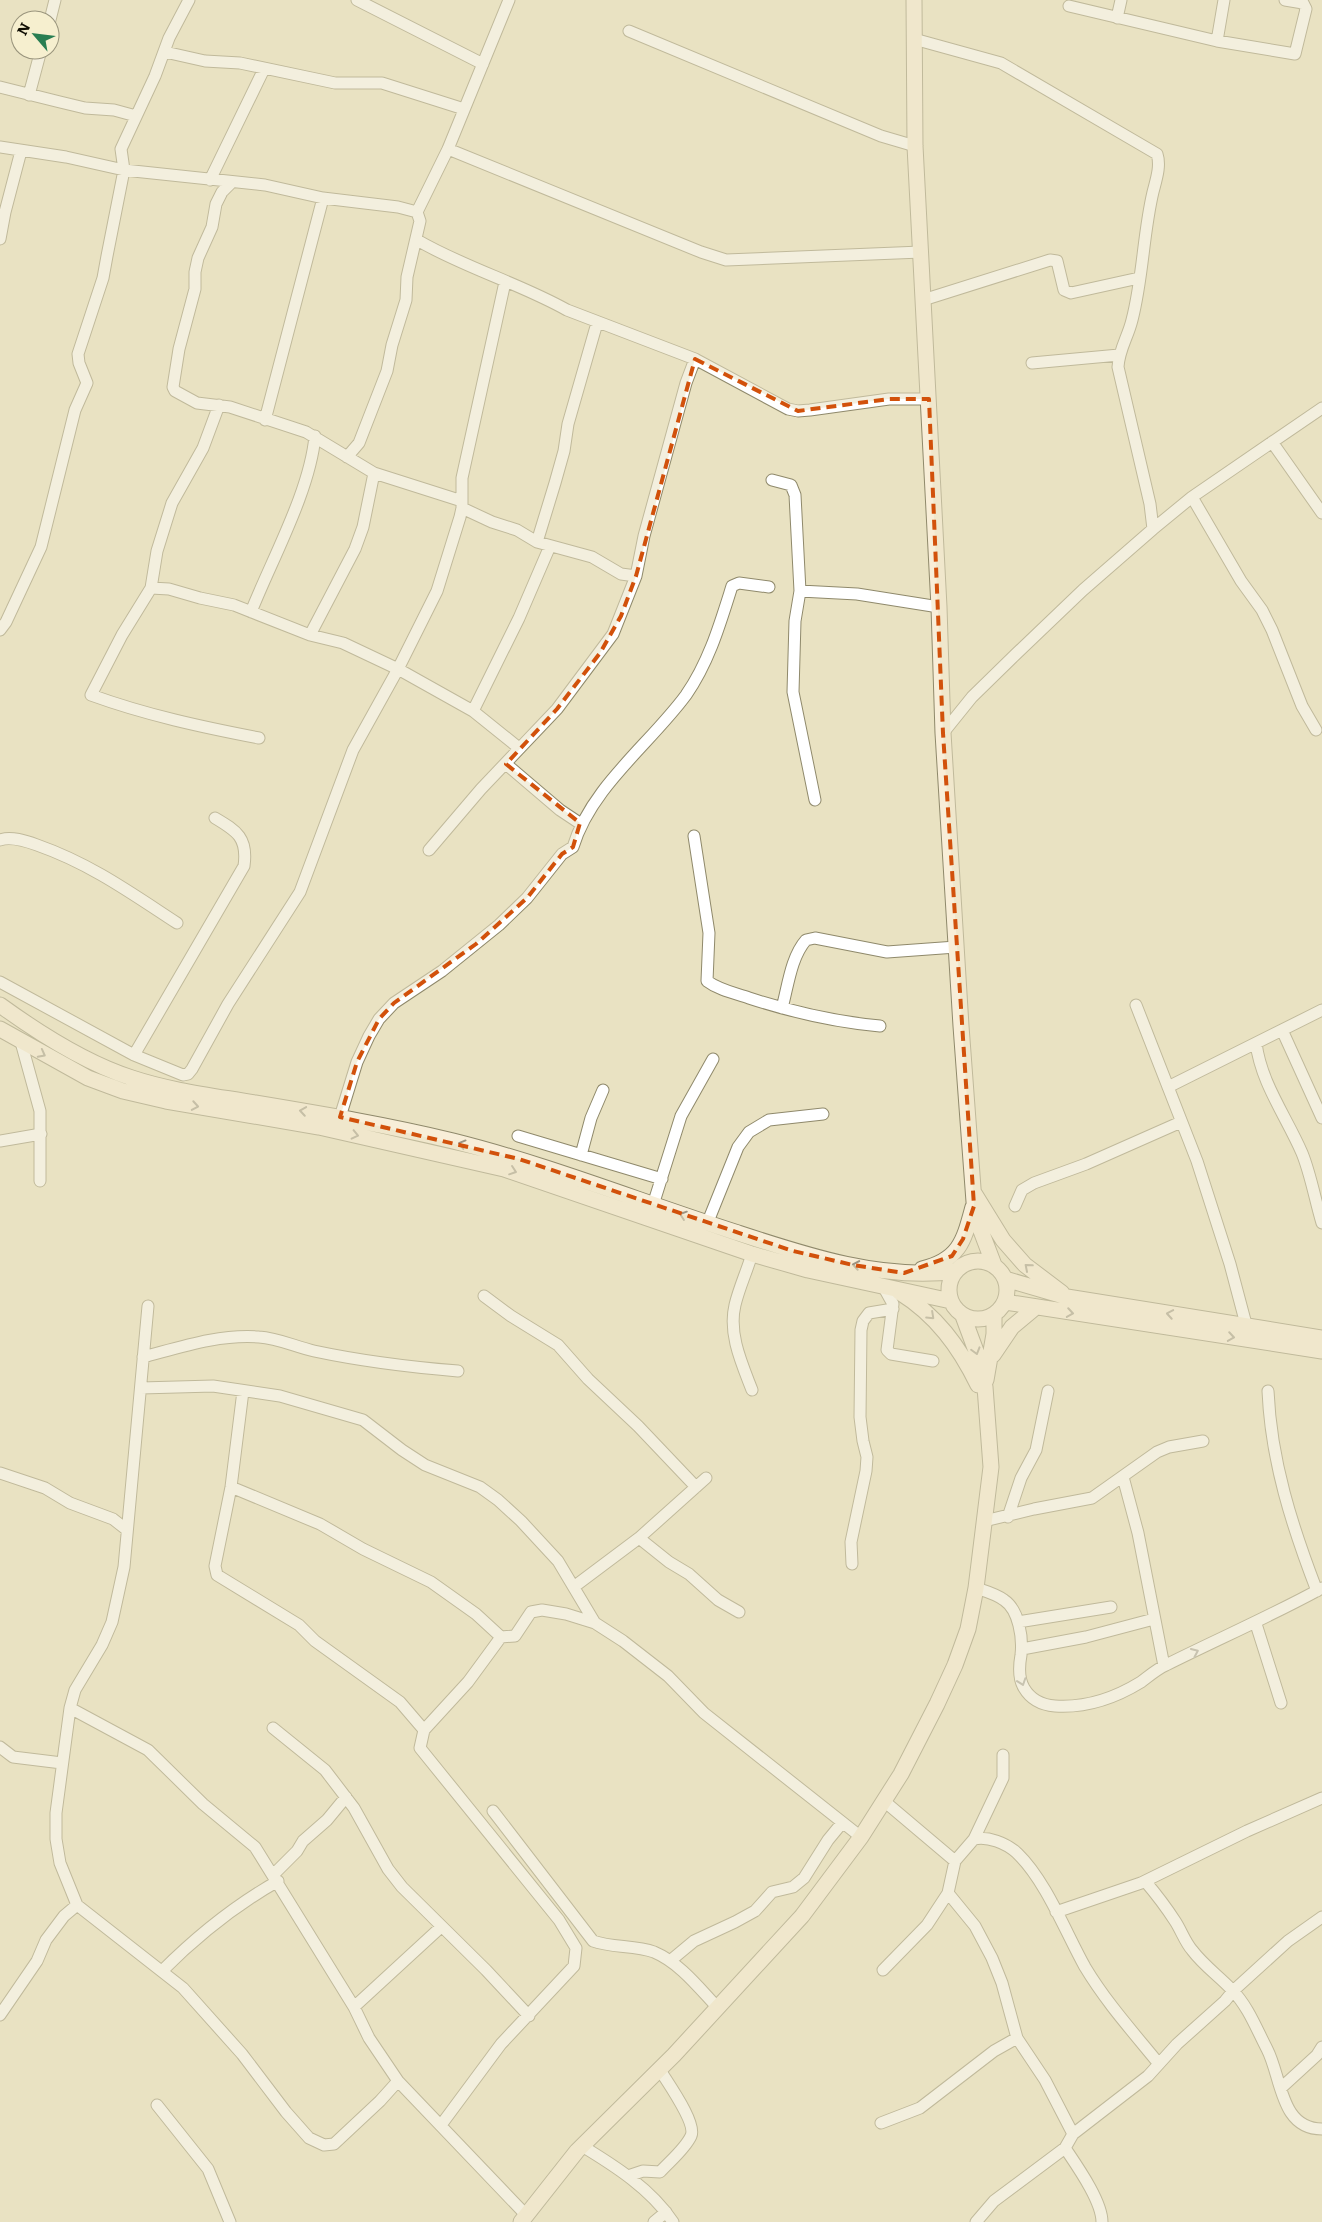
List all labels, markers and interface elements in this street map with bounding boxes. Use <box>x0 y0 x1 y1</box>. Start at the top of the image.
north arrow <box>10 10 60 60</box>
text: N <box>11 18 34 38</box>
one-way arrow <box>37 1048 46 1058</box>
one-way arrow <box>190 1100 199 1110</box>
one-way arrow <box>298 1106 307 1116</box>
one-way arrow <box>350 1129 359 1140</box>
one-way arrow <box>458 1139 466 1149</box>
one-way arrow <box>508 1166 517 1176</box>
one-way arrow <box>679 1211 687 1221</box>
one-way arrow <box>851 1260 860 1271</box>
one-way arrow <box>1025 1263 1034 1272</box>
one-way arrow <box>1066 1307 1075 1317</box>
one-way arrow <box>925 1310 934 1319</box>
one-way arrow <box>1166 1310 1175 1320</box>
one-way arrow <box>1227 1332 1235 1342</box>
one-way arrow <box>970 1346 980 1354</box>
one-way arrow <box>1190 1647 1199 1658</box>
one-way arrow <box>1017 1677 1027 1686</box>

